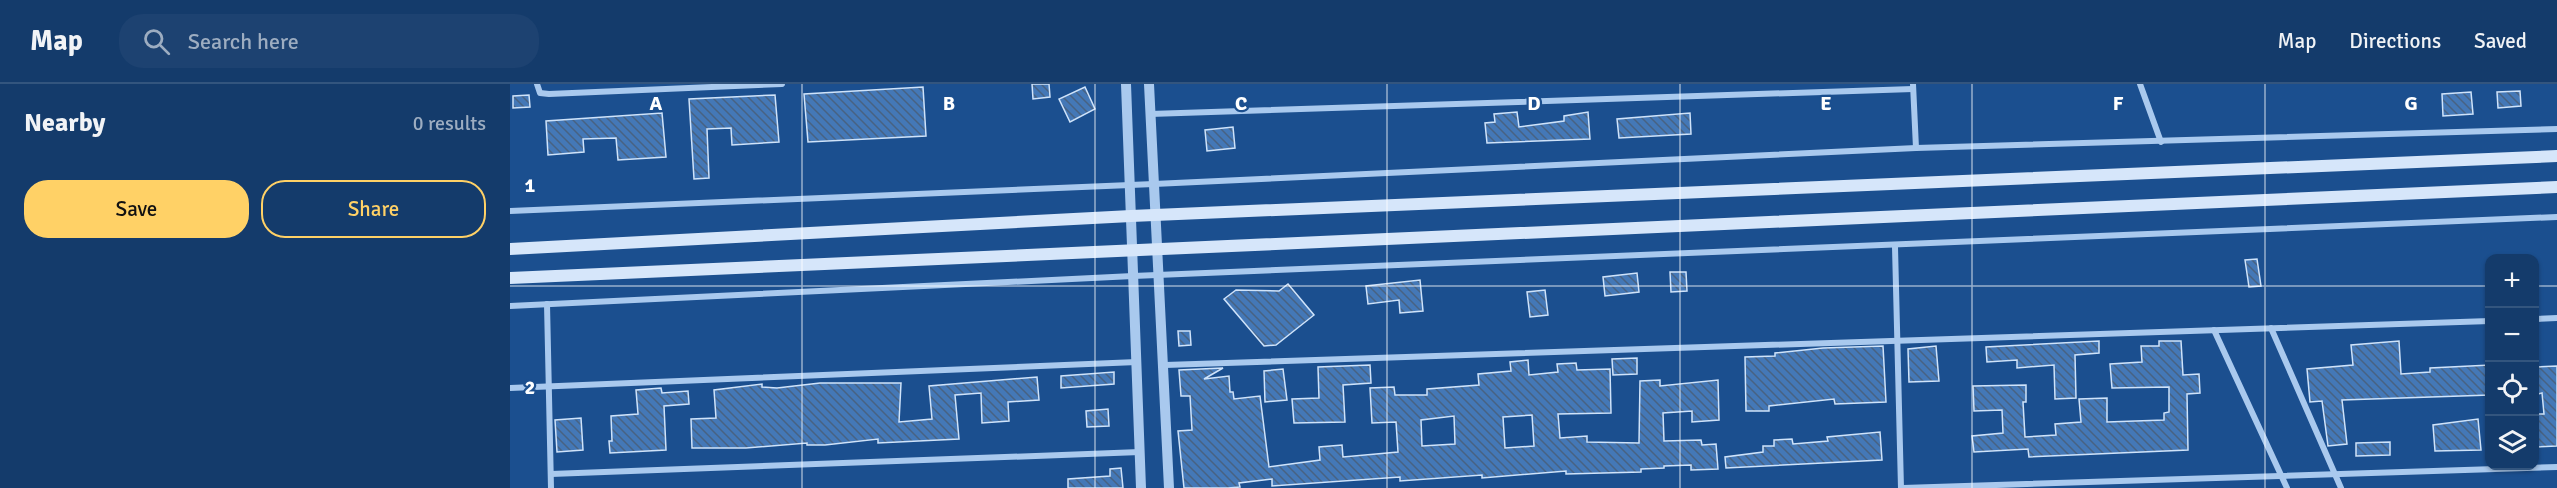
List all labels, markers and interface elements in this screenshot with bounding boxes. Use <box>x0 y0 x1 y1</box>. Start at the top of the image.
search box <box>119 14 539 68</box>
text: Map <box>30 24 83 58</box>
icon: search <box>140 25 173 58</box>
text: Search here <box>188 28 299 55</box>
text: Map <box>2278 28 2316 54</box>
text: Directions <box>2349 28 2441 54</box>
text: Saved <box>2474 28 2527 54</box>
text: A <box>650 91 663 116</box>
text: B <box>943 91 955 116</box>
text: C <box>1235 91 1247 116</box>
text: D <box>1527 91 1541 116</box>
text: E <box>1820 91 1832 116</box>
text: F <box>2113 91 2124 116</box>
text: G <box>2404 91 2418 116</box>
text: Nearby <box>24 107 105 139</box>
text: 0 results <box>413 111 486 136</box>
text: 1 <box>525 173 536 198</box>
button: Save <box>24 180 249 238</box>
button: Share <box>261 180 486 238</box>
map controls <box>2485 254 2539 470</box>
button: + <box>2485 254 2539 308</box>
button: − <box>2485 308 2539 362</box>
button: locate <box>2485 362 2539 416</box>
text: 2 <box>525 375 535 400</box>
button: layers <box>2485 416 2539 470</box>

